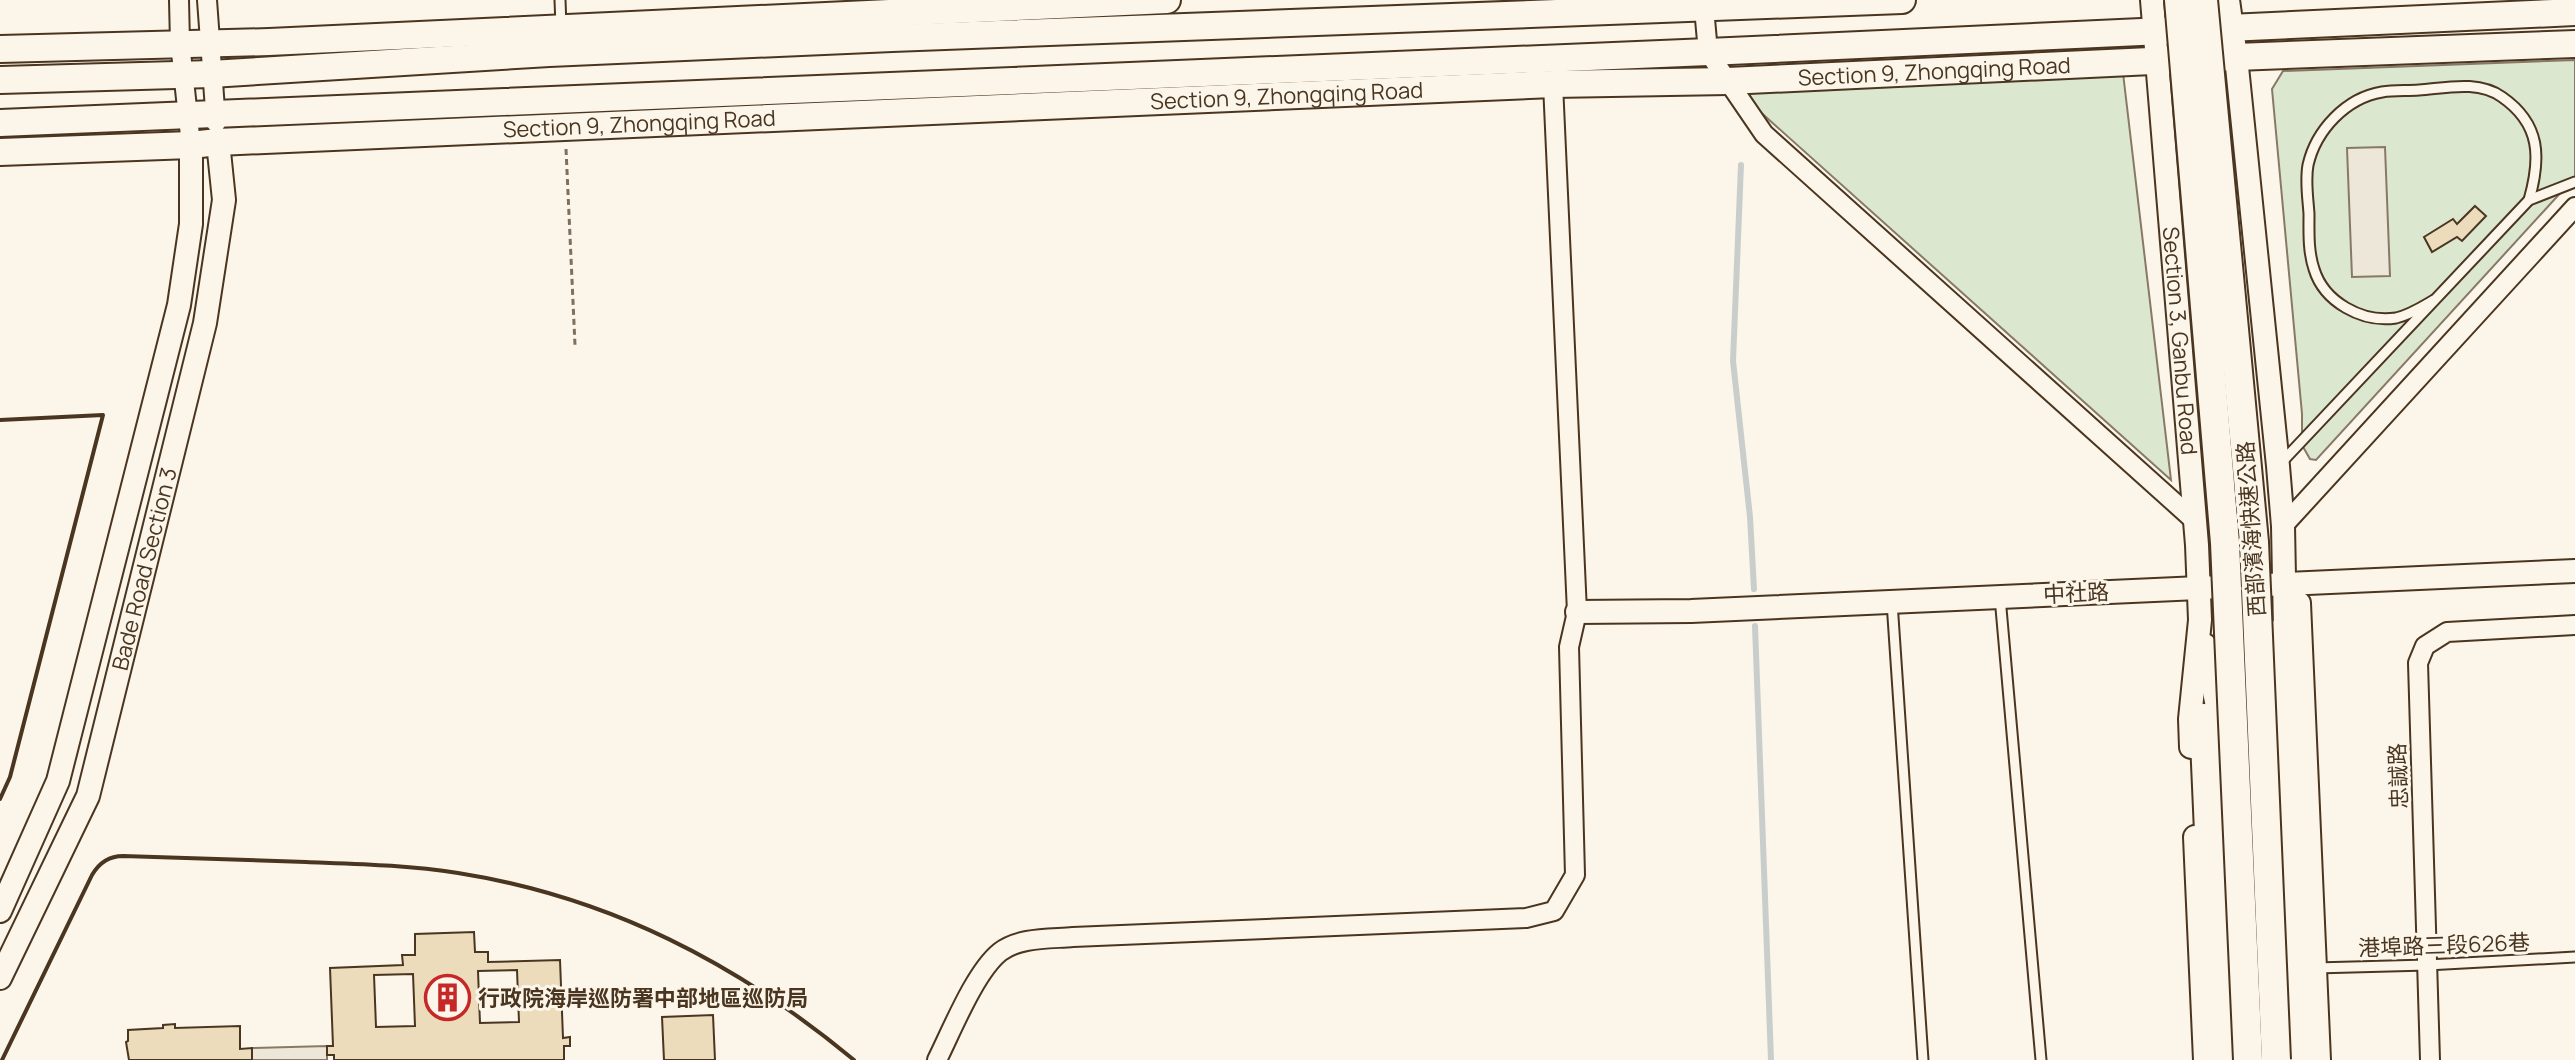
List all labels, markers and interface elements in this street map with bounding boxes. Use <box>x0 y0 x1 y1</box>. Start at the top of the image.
street label: Section 9, Zhongqing Road <box>1797 50 2071 93</box>
street label: Section 9, Zhongqing Road <box>1150 75 1424 116</box>
street label: Section 9, Zhongqing Road <box>502 103 776 145</box>
street label: Section 3, Ganbu Road <box>2156 225 2205 456</box>
street label: 西部濱海快速公路 <box>2230 440 2272 618</box>
street label: Bade Road Section 3 <box>105 465 184 673</box>
street label: 中社路 <box>2042 576 2110 610</box>
street label: 忠誠路 <box>2382 742 2414 810</box>
street label: 港埠路三段626巷 <box>2358 927 2530 963</box>
building icon: 行政院海岸巡防署中部地區巡防局 <box>423 974 471 1022</box>
place label: 行政院海岸巡防署中部地區巡防局 <box>478 983 808 1013</box>

